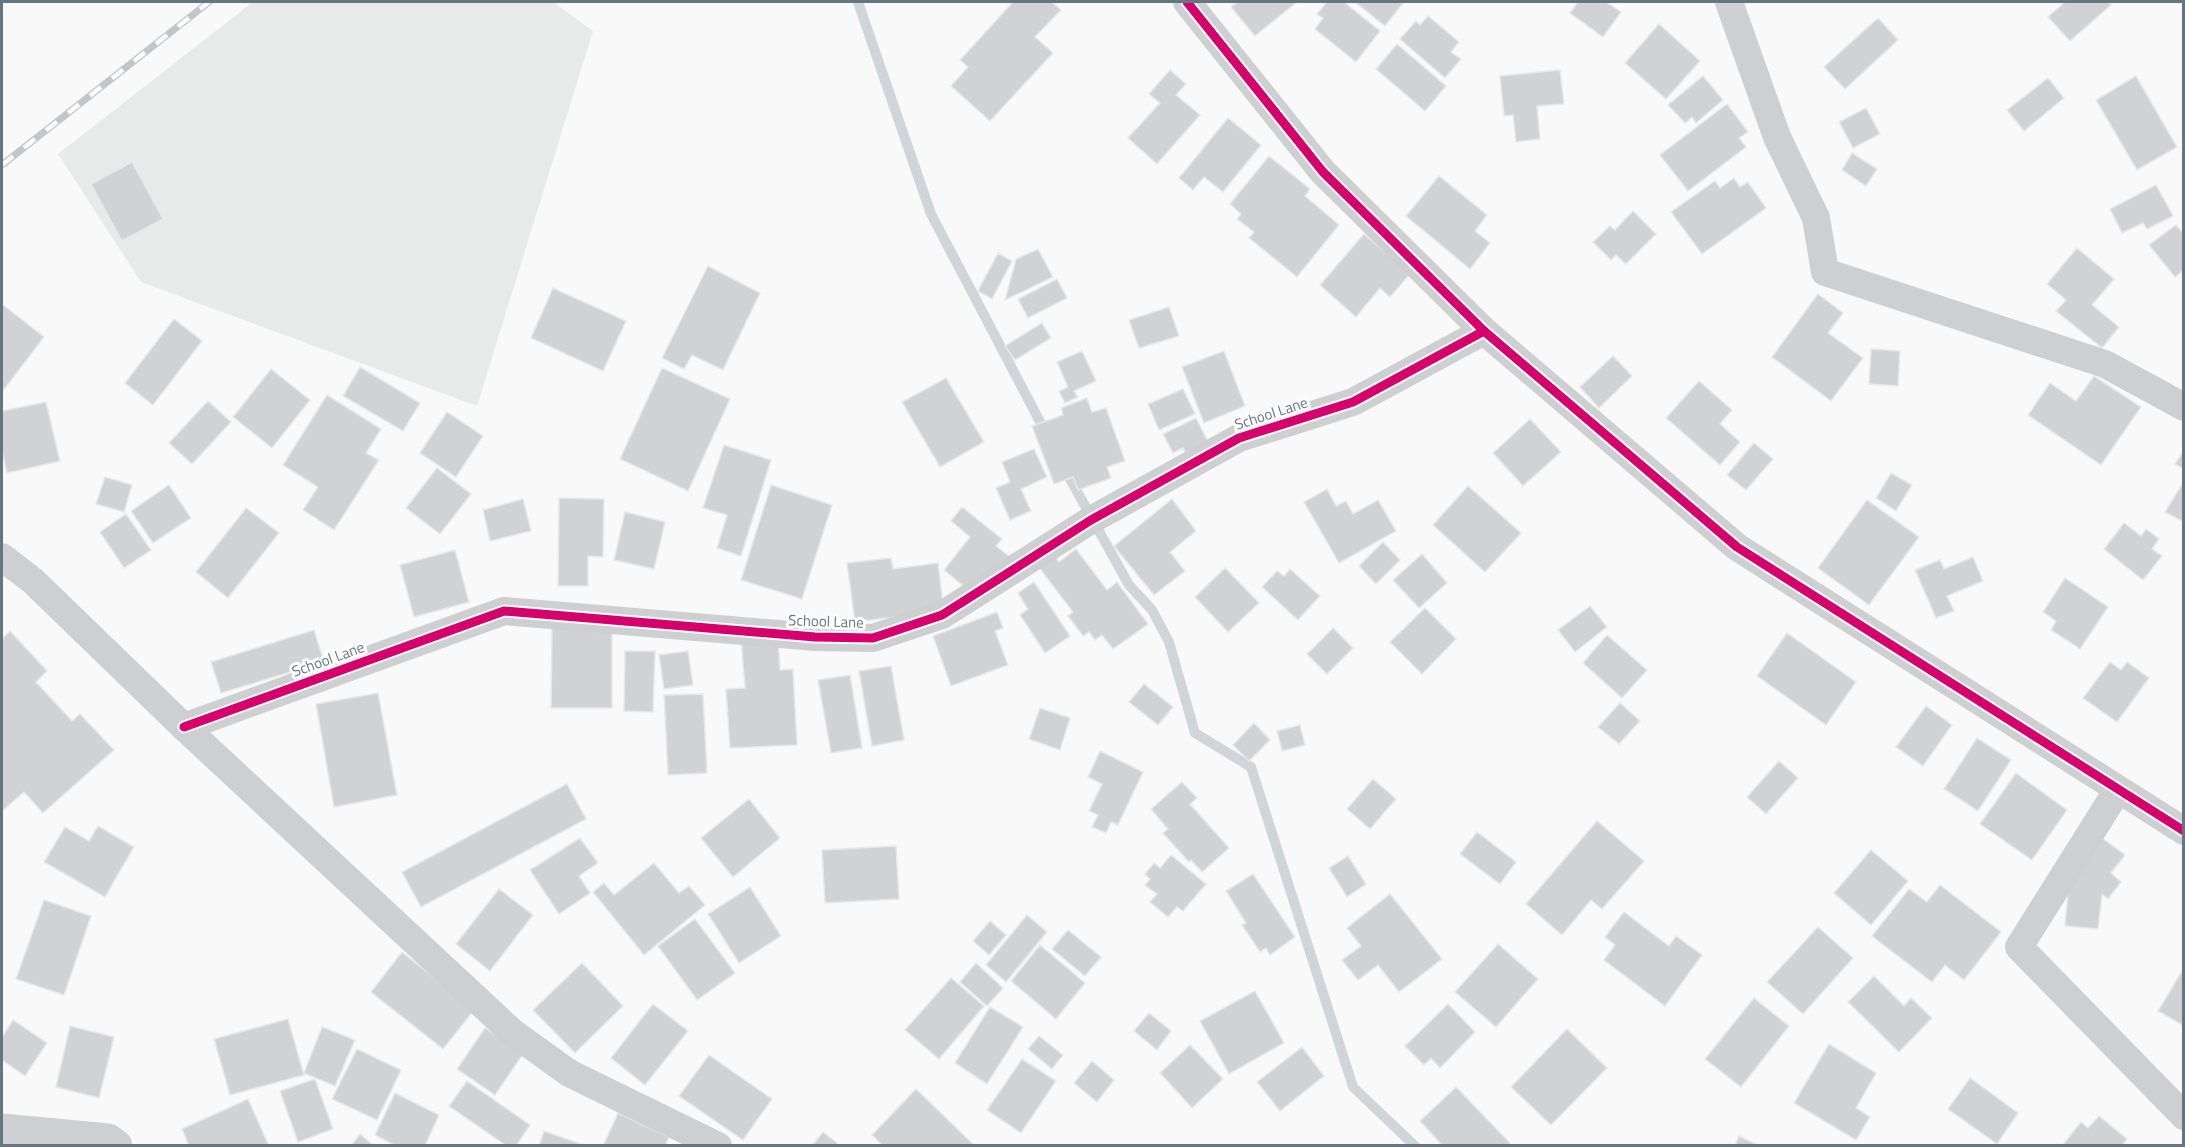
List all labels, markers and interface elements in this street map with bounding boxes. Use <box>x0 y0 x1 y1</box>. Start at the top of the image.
street label: School Lane <box>1231 390 1311 436</box>
street label: School Lane <box>788 608 864 634</box>
street label: School Lane <box>289 635 367 683</box>

